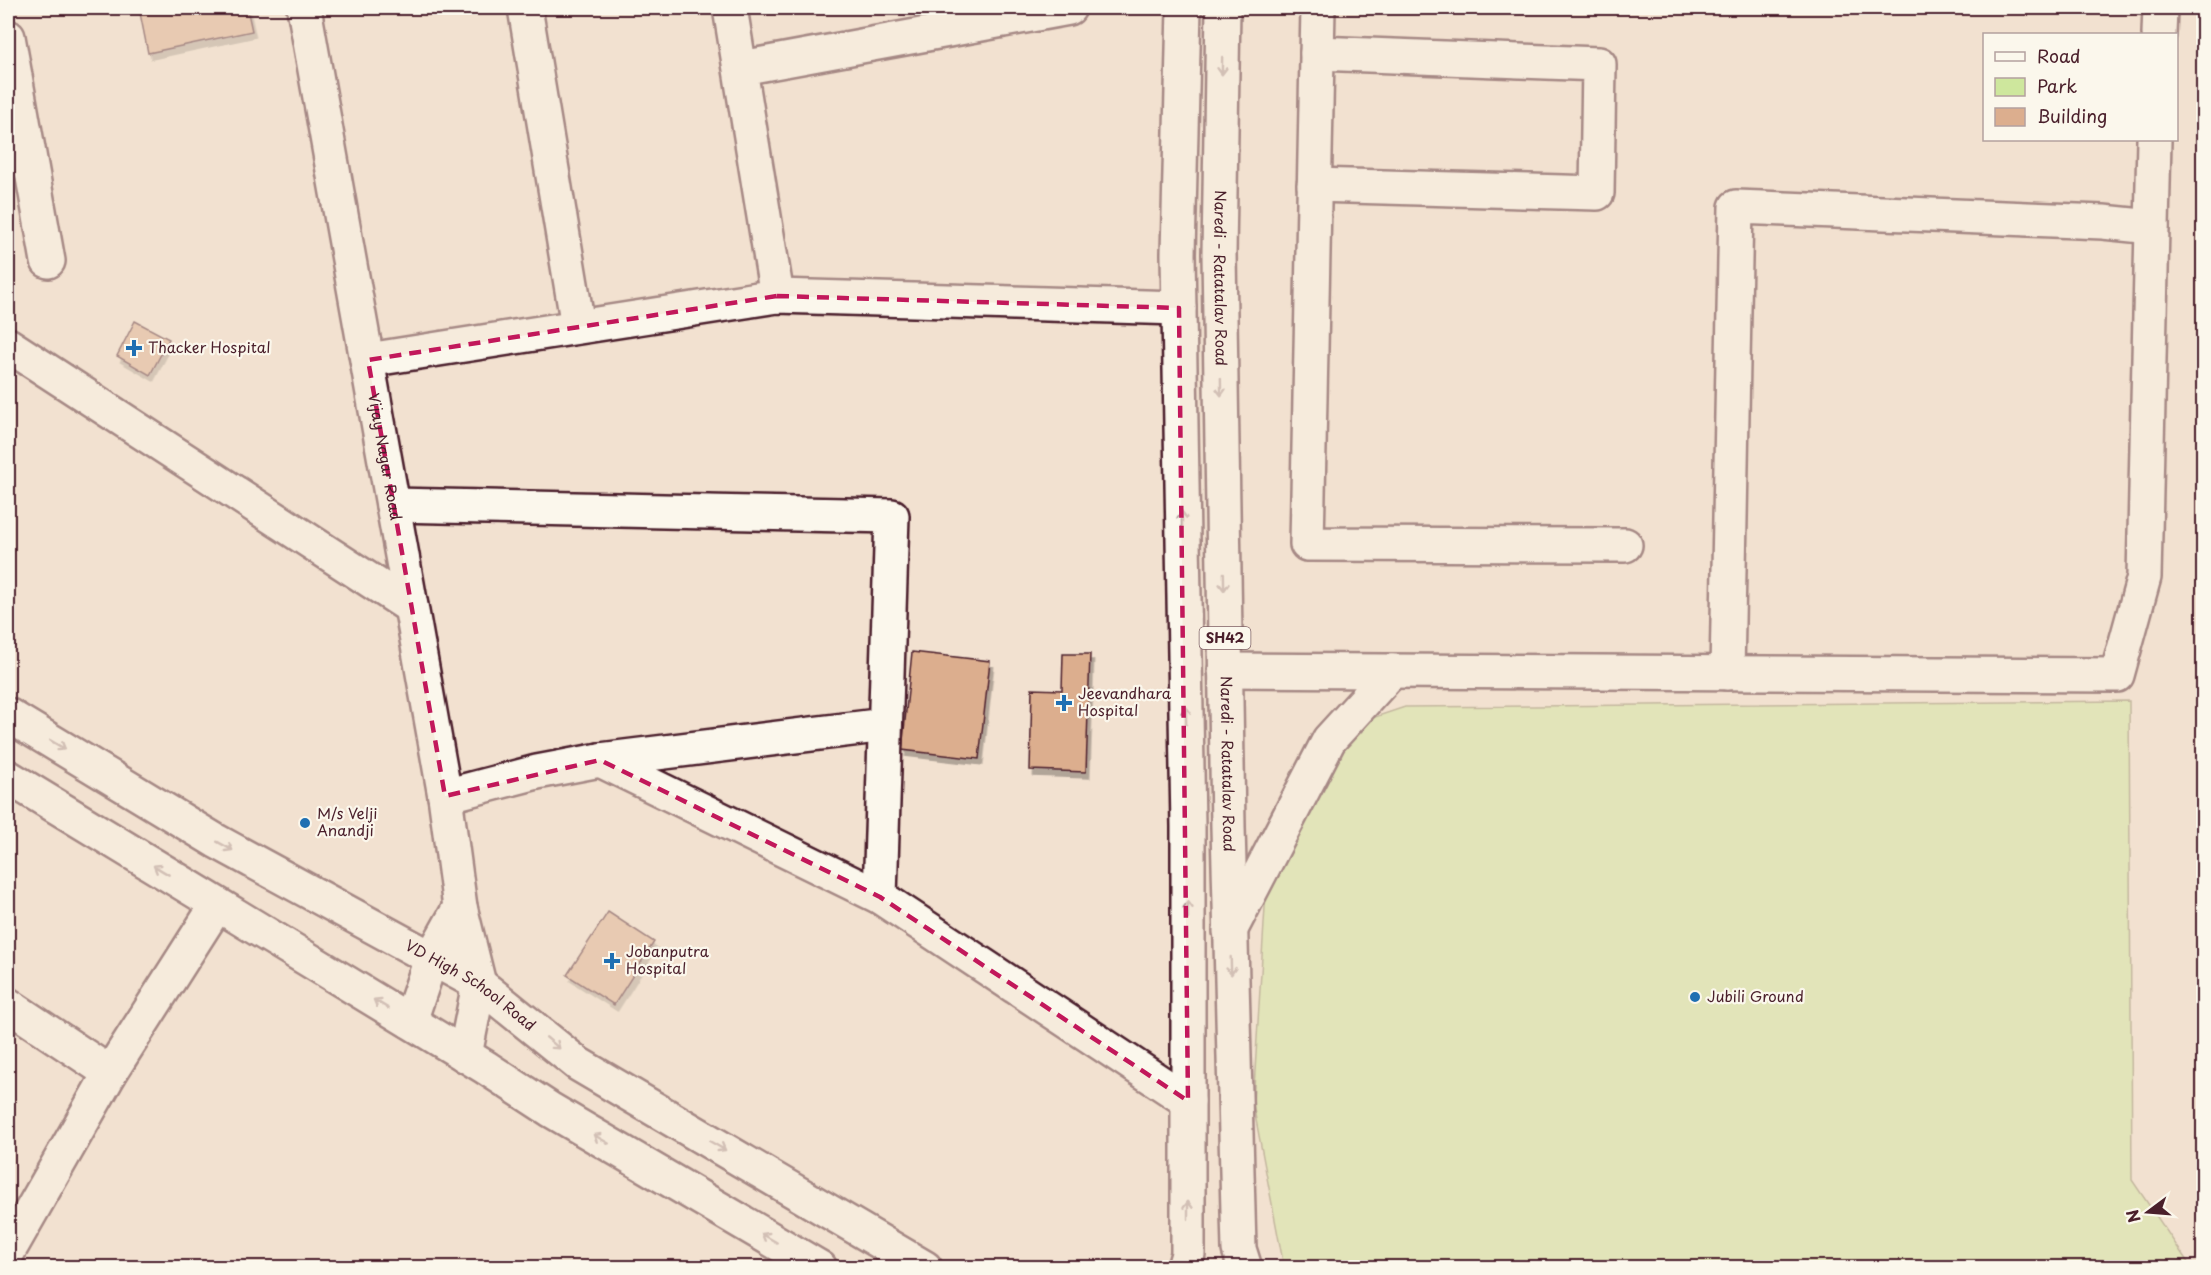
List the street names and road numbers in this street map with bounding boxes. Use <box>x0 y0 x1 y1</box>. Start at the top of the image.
street label: Naredi - Ratatalav Road <box>1209 190 1234 366</box>
street label: Vijay Nagar Road <box>363 391 408 522</box>
road number: SH42 <box>1200 627 1250 649</box>
street label: Naredi - Ratatalav Road <box>1216 676 1242 852</box>
street label: VD High School Road <box>402 933 541 1036</box>

